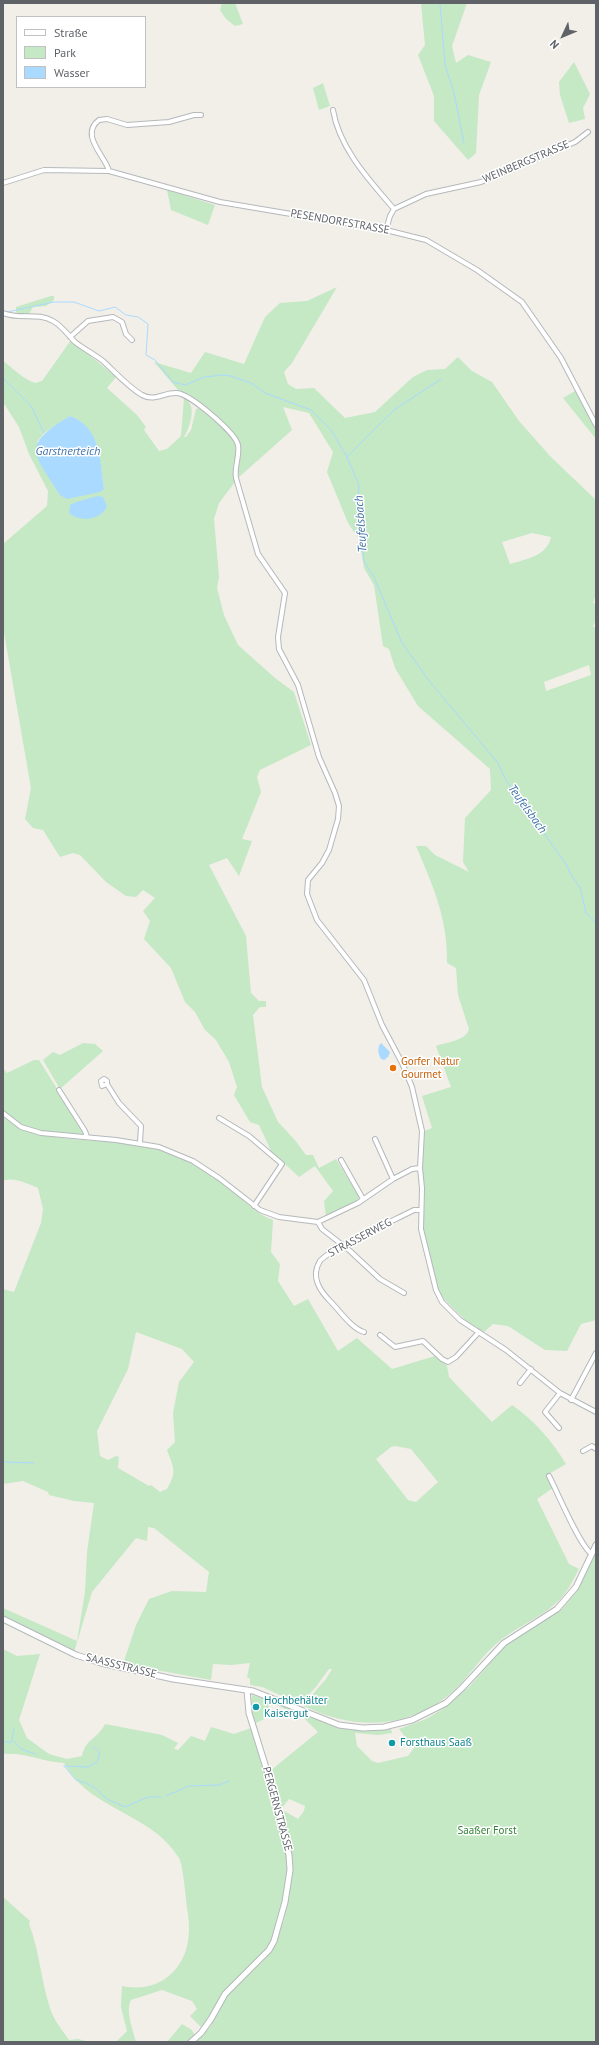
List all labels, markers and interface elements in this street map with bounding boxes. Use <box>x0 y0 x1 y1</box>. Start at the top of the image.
legend <box>16 16 146 88</box>
north arrow <box>543 16 583 56</box>
text: Straße <box>54 25 88 40</box>
text: N <box>547 37 562 52</box>
text: Park <box>54 45 76 60</box>
text: Wasser <box>54 65 90 80</box>
street label: WEINBERGSTRASSE <box>481 138 571 186</box>
street label: PESENDORFSTRASSE <box>289 207 391 237</box>
water label: Garstnerteich <box>36 445 100 459</box>
water label: Teufelsbach <box>352 495 370 553</box>
water label: Teufelsbach <box>504 782 550 836</box>
place label: Gorfer Natur Gourmet <box>401 1055 459 1081</box>
marker: Gorfer Natur Gourmet <box>388 1063 398 1073</box>
street label: STRASSERWEG <box>326 1216 394 1260</box>
street label: SAASSSTRASSE <box>84 1651 158 1681</box>
place label: Hochbehälter Kaisergut <box>264 1694 327 1720</box>
marker: Hochbehälter Kaisergut <box>251 1702 261 1712</box>
place label: Forsthaus Saaß <box>400 1736 472 1750</box>
marker: Forsthaus Saaß <box>387 1738 397 1748</box>
street label: PERGERNSTRASSE <box>259 1765 295 1853</box>
park label: Saaßer Forst <box>457 1824 517 1838</box>

